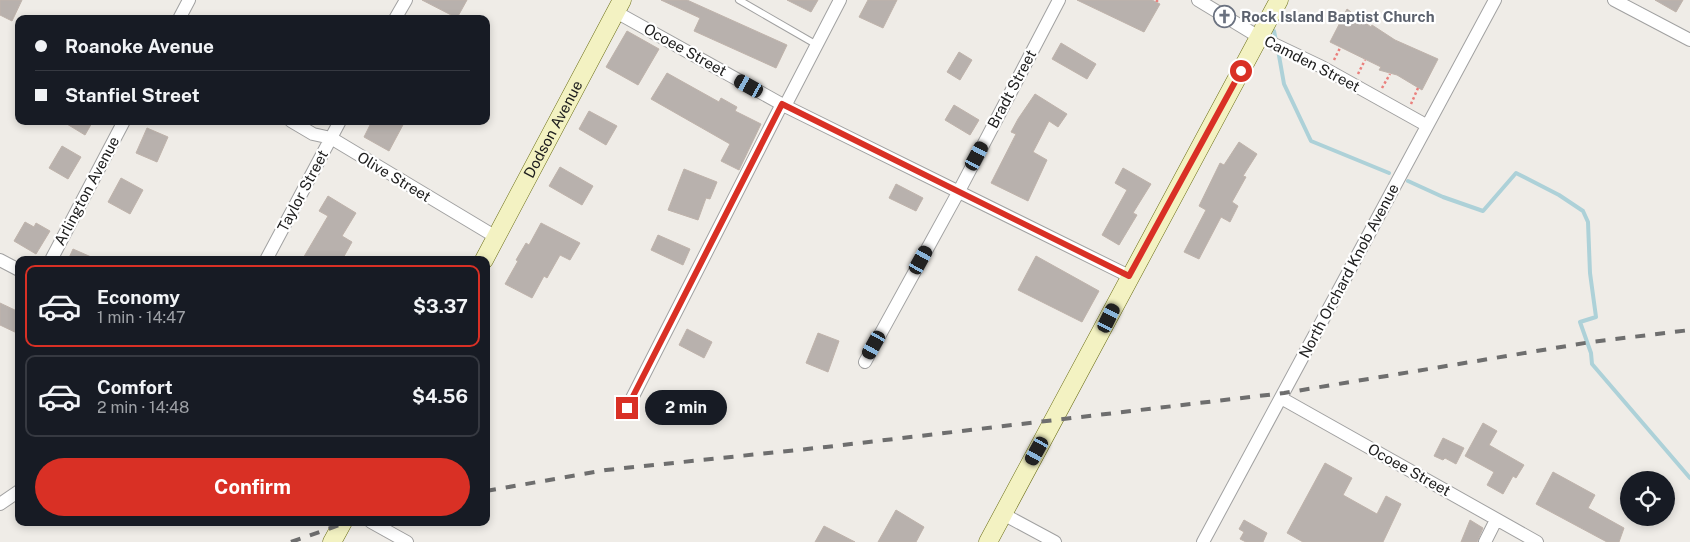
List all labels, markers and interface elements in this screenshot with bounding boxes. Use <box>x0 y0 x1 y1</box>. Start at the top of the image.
church icon: Rock Island Baptist Church <box>1213 5 1237 29</box>
place label: Rock Island Baptist Church <box>1241 8 1435 25</box>
street label: Ocoee Street <box>641 20 730 79</box>
street label: Camden Street <box>1262 32 1363 95</box>
text: Roanoke Avenue <box>65 35 214 57</box>
street label: Bradt Street <box>984 47 1039 131</box>
route start <box>1230 60 1252 82</box>
car <box>732 72 765 100</box>
street label: Dodson Avenue <box>520 77 586 181</box>
text: Stanfiel Street <box>65 84 200 106</box>
street label: Arlington Avenue <box>51 133 122 248</box>
car <box>963 139 990 173</box>
street label: Taylor Street <box>274 147 331 235</box>
street label: Olive Street <box>355 148 434 205</box>
street label: North Orchard Knob Avenue <box>1295 181 1402 361</box>
car <box>907 243 934 277</box>
icon: car <box>37 284 82 329</box>
text: Economy <box>97 286 180 308</box>
text: $3.37 <box>413 295 468 317</box>
car <box>1095 301 1122 335</box>
text: 1 min · 14:47 <box>97 308 186 327</box>
car <box>860 328 887 362</box>
icon: car <box>37 374 82 419</box>
text: Comfort <box>97 376 173 398</box>
text: $4.56 <box>412 385 468 407</box>
callout: 2 min <box>644 390 727 426</box>
route end <box>616 397 638 419</box>
text: 2 min · 14:48 <box>97 398 189 417</box>
text: 2 min <box>665 398 707 417</box>
car <box>1023 434 1050 468</box>
street label: Ocoee Street <box>1365 440 1454 499</box>
button: Confirm <box>35 458 470 516</box>
map controls <box>1620 471 1675 526</box>
button: locate <box>1620 471 1675 526</box>

